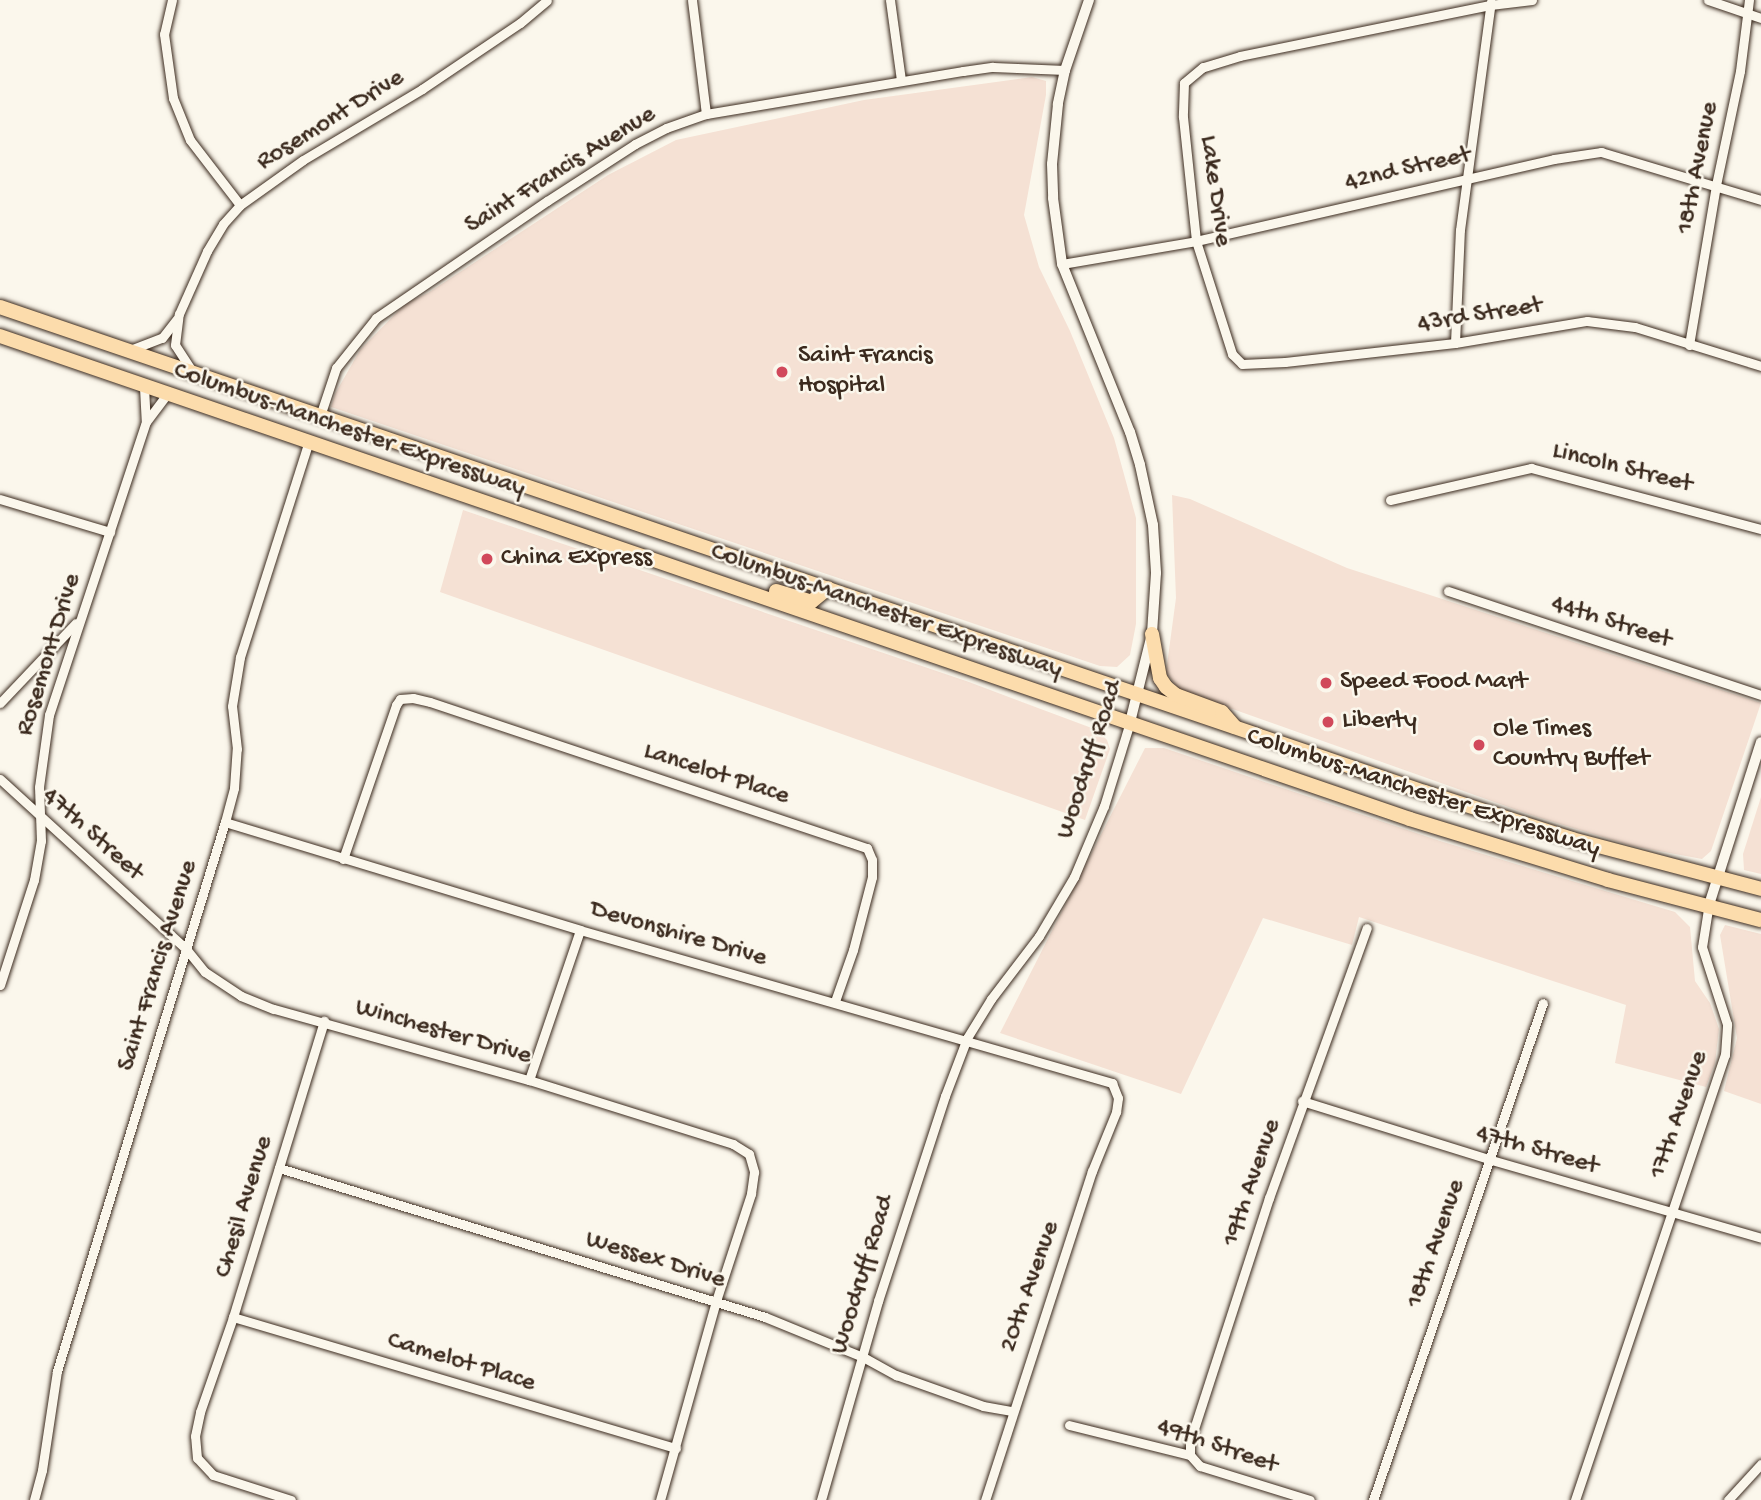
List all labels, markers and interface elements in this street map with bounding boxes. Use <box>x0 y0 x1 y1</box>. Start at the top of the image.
street label: Rosemont Drive <box>252 63 410 179</box>
street label: 18th Avenue <box>1671 99 1727 237</box>
street label: Saint Francis Avenue <box>460 100 662 242</box>
street label: Lake Drive <box>1191 133 1237 249</box>
street label: 42nd Street <box>1342 140 1474 200</box>
street label: 43rd Street <box>1415 291 1545 341</box>
place label: Saint Francis Hospital <box>798 341 933 402</box>
street label: Columbus-Manchester Expressway <box>169 356 529 506</box>
marker: Saint Francis Hospital <box>772 362 792 382</box>
street label: Lincoln Street <box>1549 437 1695 501</box>
street label: Columbus-Manchester Expressway <box>706 537 1066 687</box>
place label: China Express <box>501 543 652 575</box>
marker: China Express <box>479 551 495 567</box>
street label: Rosemont Drive <box>11 570 89 740</box>
street label: 44th Street <box>1547 589 1675 657</box>
place label: Speed Food Mart <box>1340 667 1527 699</box>
marker: Speed Food Mart <box>1318 675 1334 691</box>
street label: Woodruff Road <box>1051 677 1131 843</box>
place label: Liberty <box>1342 706 1417 738</box>
marker: Liberty <box>1320 714 1336 730</box>
place label: Ole Times Country Buffet <box>1493 714 1649 776</box>
street label: Columbus-Manchester Expressway <box>1242 722 1604 866</box>
street label: Lancelot Place <box>639 737 793 813</box>
marker: Ole Times Country Buffet <box>1471 737 1487 753</box>
street label: 47th Street <box>35 781 149 889</box>
street label: Saint Francis Avenue <box>112 857 206 1075</box>
street label: Devonshire Drive <box>586 895 770 975</box>
street label: Winchester Drive <box>351 993 535 1073</box>
street label: 17th Avenue <box>1644 1047 1716 1183</box>
street label: 19th Avenue <box>1217 1115 1289 1251</box>
street label: 47th Street <box>1472 1119 1602 1183</box>
street label: Chesil Avenue <box>209 1132 281 1282</box>
street label: 18th Avenue <box>1400 1176 1474 1312</box>
street label: Woodruff Road <box>825 1192 903 1358</box>
street label: 20th Avenue <box>994 1217 1068 1357</box>
street label: Wessex Drive <box>581 1225 729 1297</box>
street label: Camelot Place <box>383 1326 539 1400</box>
street label: 49th Street <box>1153 1412 1281 1482</box>

